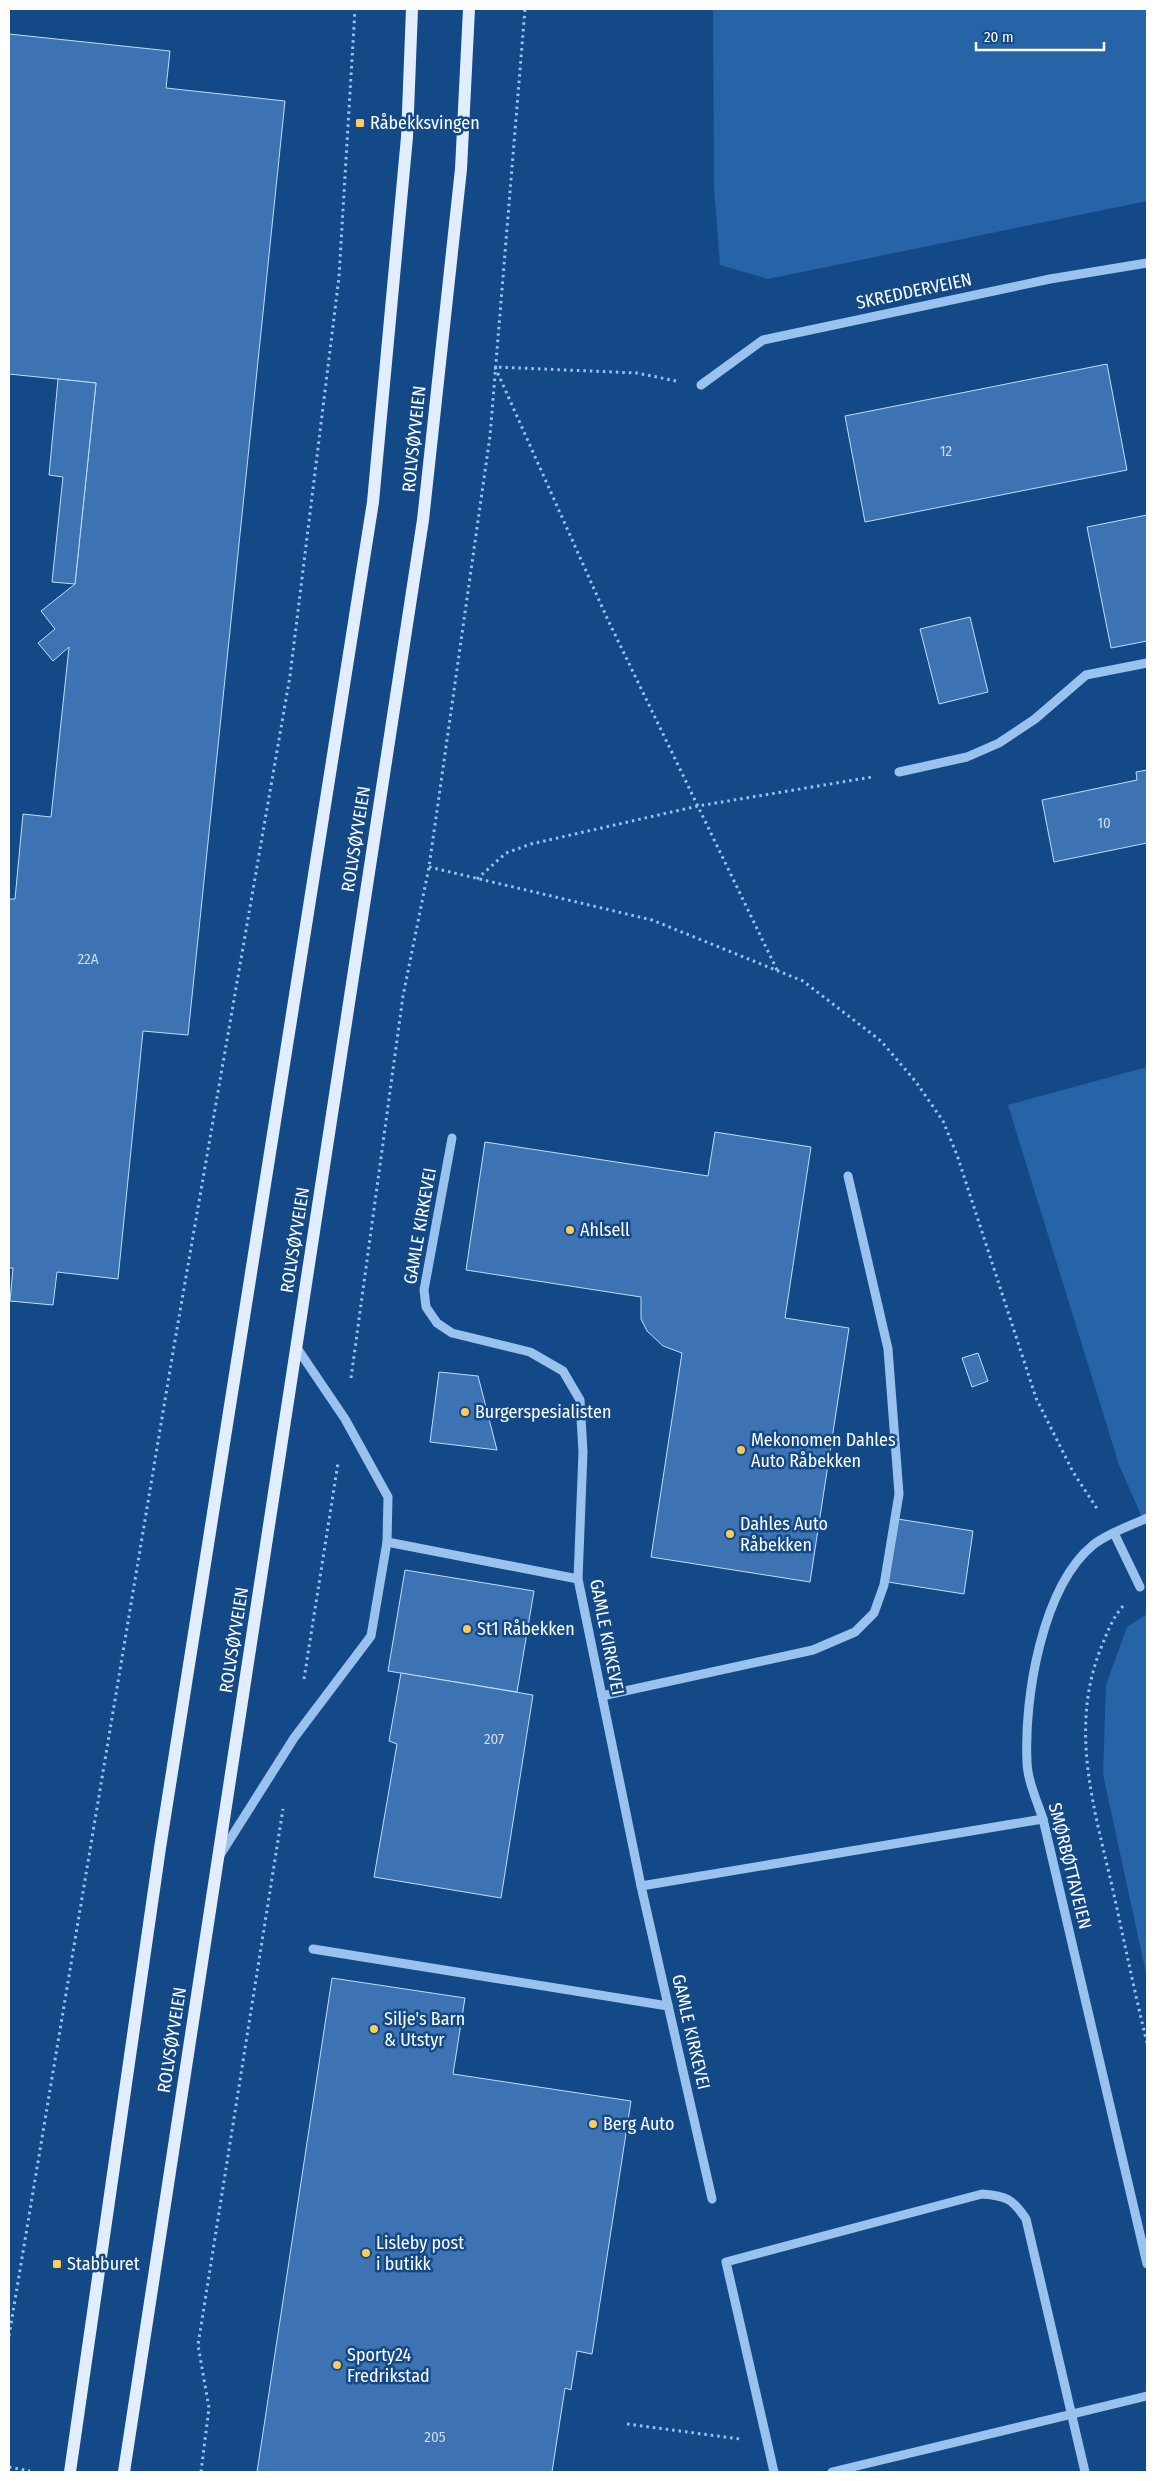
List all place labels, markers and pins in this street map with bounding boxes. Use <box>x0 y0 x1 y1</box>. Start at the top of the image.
place label: Råbekksvingen <box>370 112 480 134</box>
marker: Råbekksvingen <box>354 117 366 129</box>
place label: Ahlsell <box>580 1219 630 1241</box>
marker: Ahlsell <box>564 1224 576 1236</box>
place label: Burgerspesialisten <box>475 1401 611 1423</box>
marker: Burgerspesialisten <box>459 1406 471 1418</box>
place label: Mekonomen Dahles Auto Råbekken <box>751 1429 896 1472</box>
marker: Mekonomen Dahles Auto Råbekken <box>735 1444 747 1456</box>
place label: Dahles Auto Råbekken <box>740 1513 828 1556</box>
marker: Dahles Auto Råbekken <box>724 1528 736 1540</box>
place label: St1 Råbekken <box>477 1618 575 1640</box>
marker: St1 Råbekken <box>461 1623 473 1635</box>
place label: Silje's Barn & Utstyr <box>384 2008 465 2051</box>
marker: Silje's Barn & Utstyr <box>368 2023 380 2035</box>
place label: Berg Auto <box>603 2113 674 2135</box>
marker: Berg Auto <box>587 2118 599 2130</box>
place label: Lisleby post i butikk <box>376 2232 464 2275</box>
marker: Lisleby post i butikk <box>360 2247 372 2259</box>
place label: Stabburet <box>67 2253 140 2275</box>
marker: Stabburet <box>51 2258 63 2270</box>
place label: Sporty24 Fredrikstad <box>347 2344 430 2387</box>
marker: Sporty24 Fredrikstad <box>331 2359 343 2371</box>

